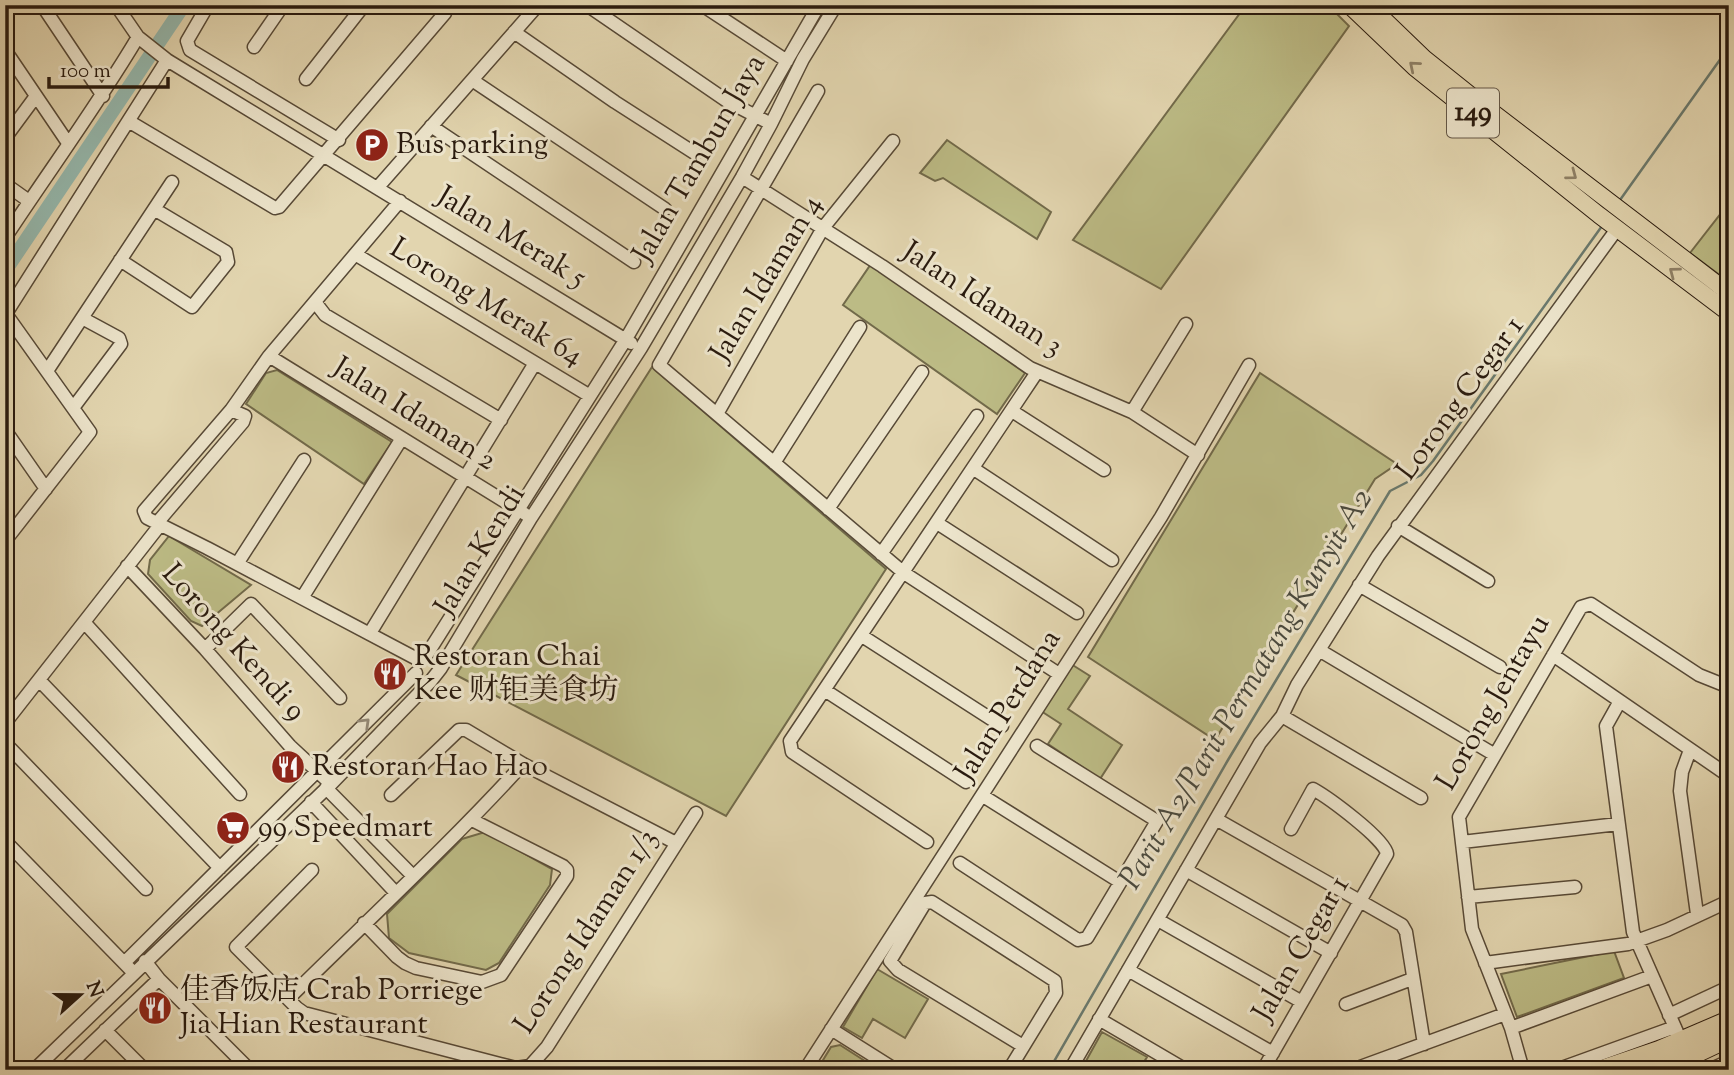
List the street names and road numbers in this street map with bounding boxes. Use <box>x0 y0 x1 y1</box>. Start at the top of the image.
street label: Jalan Tambun Jaya <box>622 47 777 273</box>
road number: 149 <box>1447 88 1499 138</box>
street label: Jalan Merak 5 <box>426 175 594 300</box>
street label: Jalan Idaman 4 <box>699 188 834 372</box>
street label: Lorong Merak 64 <box>381 228 591 378</box>
street label: Jalan Idaman 3 <box>891 231 1071 368</box>
street label: Lorong Cegar 1 <box>1387 308 1535 490</box>
street label: Jalan Idaman 2 <box>322 346 504 483</box>
street label: Jalan Kendi <box>424 477 537 626</box>
street label: Lorong Kendi 9 <box>150 555 316 731</box>
street label: Lorong Jentayu <box>1426 607 1562 799</box>
street label: Jalan Perdana <box>944 622 1073 792</box>
street label: Lorong Idaman 1/3 <box>505 821 669 1043</box>
street label: Jalan Cegar 1 <box>1242 868 1361 1032</box>

